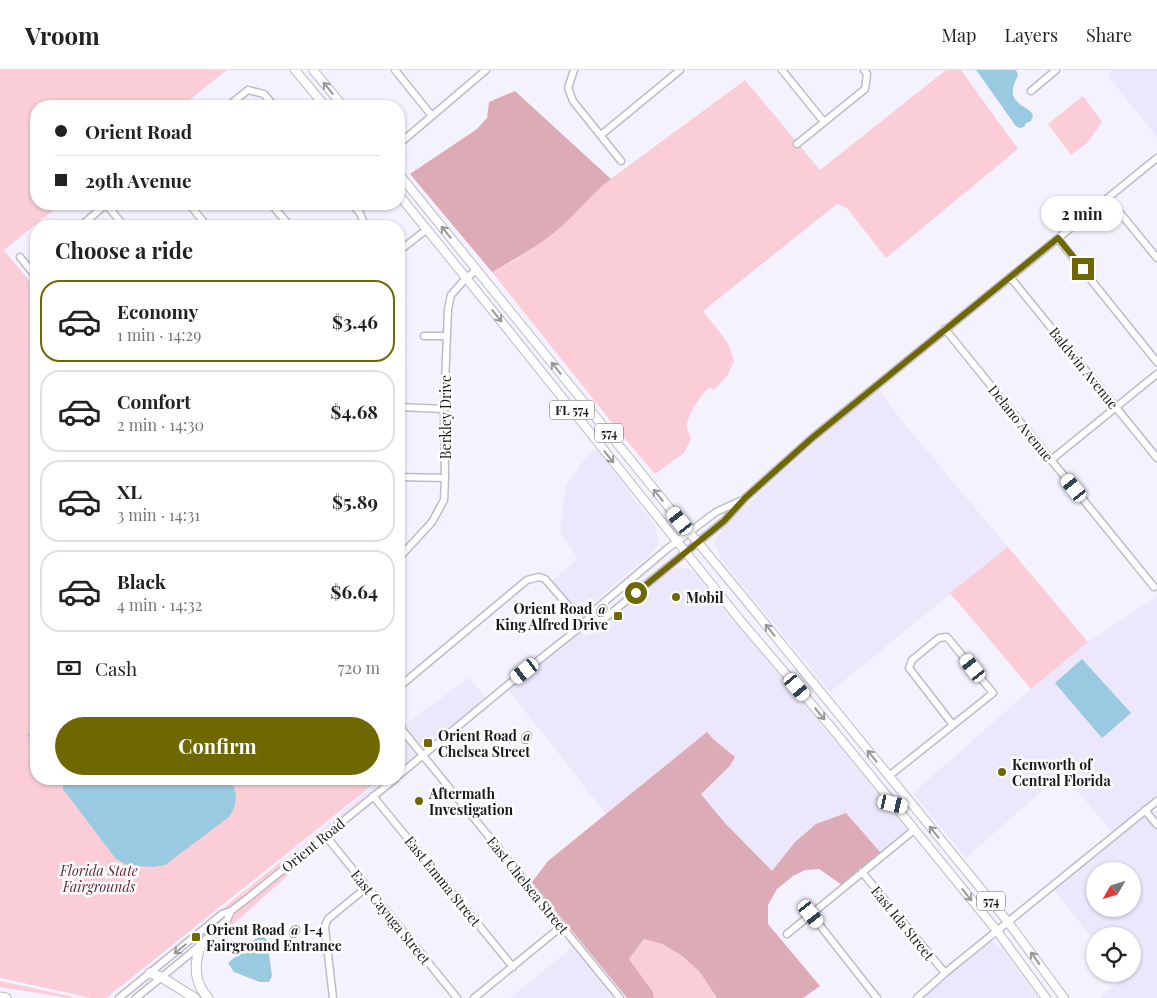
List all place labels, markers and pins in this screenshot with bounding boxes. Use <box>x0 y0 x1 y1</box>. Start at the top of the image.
place label: Mobil <box>686 588 724 607</box>
marker: Mobil <box>670 591 682 603</box>
place label: Orient Road @ King Alfred Drive <box>495 599 608 634</box>
marker: Orient Road @ King Alfred Drive <box>612 610 624 622</box>
place label: Orient Road @ Chelsea Street <box>438 726 533 761</box>
marker: Orient Road @ Chelsea Street <box>422 737 434 749</box>
place label: Kenworth of Central Florida <box>1012 755 1111 790</box>
marker: Kenworth of Central Florida <box>996 766 1008 778</box>
place label: Aftermath Investigation <box>428 784 514 819</box>
marker: Aftermath Investigation <box>413 795 425 807</box>
place label: Orient Road @ I-4 Fairground Entrance <box>206 920 342 955</box>
marker: Orient Road @ I-4 Fairground Entrance <box>190 931 202 943</box>

